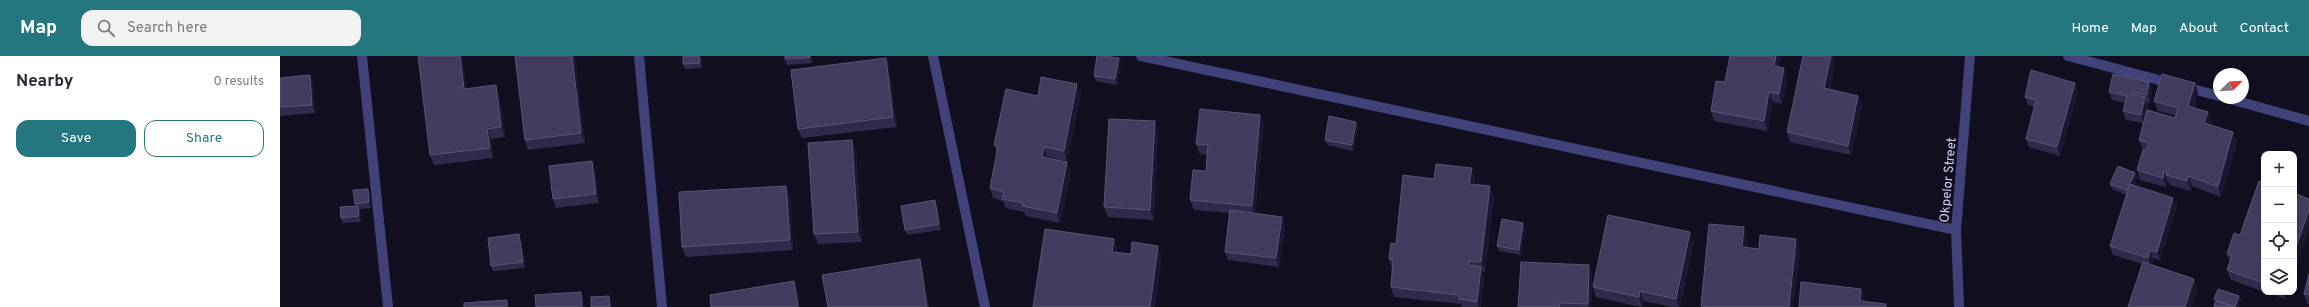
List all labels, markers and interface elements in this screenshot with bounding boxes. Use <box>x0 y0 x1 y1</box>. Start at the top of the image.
search box <box>81 10 361 46</box>
text: Map <box>20 16 57 40</box>
icon: search <box>95 17 117 39</box>
text: Search here <box>127 19 207 38</box>
text: Home <box>2072 20 2109 37</box>
text: Map <box>2131 20 2157 37</box>
text: About <box>2179 20 2218 37</box>
text: Contact <box>2240 20 2289 37</box>
north arrow <box>2213 68 2249 104</box>
text: Nearby <box>16 71 73 93</box>
text: 0 results <box>213 74 264 90</box>
button: Save <box>16 120 136 157</box>
button: Share <box>144 120 264 157</box>
street label: Okpelor Street <box>1937 137 1961 223</box>
map controls <box>2261 151 2297 295</box>
button: + <box>2261 151 2297 187</box>
button: − <box>2261 187 2297 223</box>
button: locate <box>2261 223 2297 259</box>
button: layers <box>2261 259 2297 295</box>

